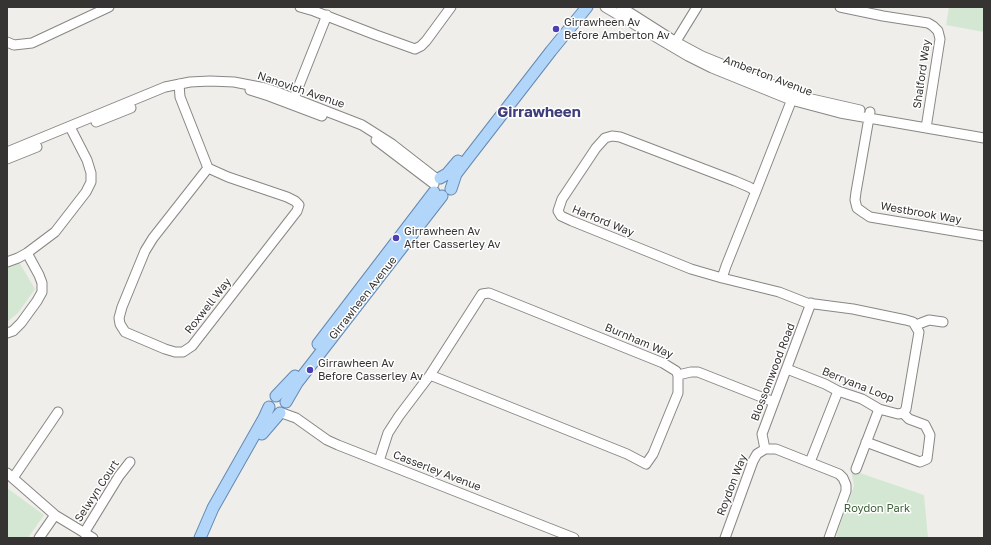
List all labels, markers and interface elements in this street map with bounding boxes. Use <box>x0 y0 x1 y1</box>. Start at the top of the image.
place label: Girrawheen Av Before Amberton Av <box>564 16 670 42</box>
marker: Girrawheen Av Before Amberton Av <box>551 24 561 34</box>
street label: Shalford Way <box>911 39 933 109</box>
street label: Amberton Avenue <box>722 53 814 99</box>
street label: Nanovich Avenue <box>256 69 346 111</box>
district label: Girrawheen <box>497 103 581 121</box>
street label: Westbrook Way <box>879 199 963 227</box>
street label: Harford Way <box>570 203 636 239</box>
place label: Girrawheen Av After Casserley Av <box>404 225 500 251</box>
marker: Girrawheen Av After Casserley Av <box>391 233 401 243</box>
street label: Girrawheen Avenue <box>326 254 400 342</box>
street label: Roxwell Way <box>182 275 234 337</box>
street label: Burnham Way <box>603 321 675 361</box>
street label: Blossomwood Road <box>748 321 798 423</box>
place label: Girrawheen Av Before Casserley Av <box>318 357 423 383</box>
marker: Girrawheen Av Before Casserley Av <box>305 365 315 375</box>
street label: Berryana Loop <box>820 365 896 405</box>
street label: Casserley Avenue <box>391 448 483 494</box>
street label: Roydon Way <box>714 452 750 518</box>
street label: Selwyn Court <box>72 458 122 524</box>
park label: Roydon Park <box>844 502 910 516</box>

